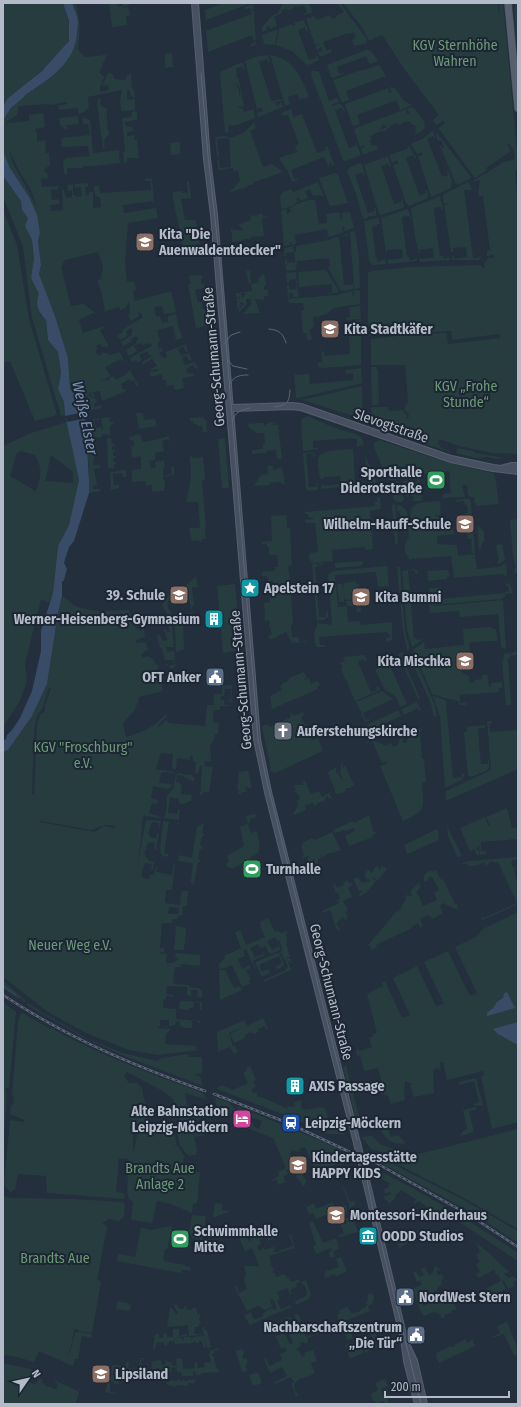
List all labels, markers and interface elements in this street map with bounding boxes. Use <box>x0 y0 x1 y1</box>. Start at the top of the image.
park label: KGV Sternhöhe Wahren <box>412 37 498 70</box>
place label: Kita "Die Auenwaldentdecker" <box>158 226 281 259</box>
school or university icon: Kita "Die Auenwaldentdecker" <box>134 231 156 253</box>
street label: Georg-Schumann-Straße <box>199 286 229 427</box>
school or university icon: Kita Stadtkäfer <box>319 318 341 340</box>
place label: Kita Stadtkäfer <box>344 321 433 338</box>
park label: KGV „Frohe Stunde“ <box>435 378 498 411</box>
water label: Weiße Elster <box>68 380 102 457</box>
street label: Slevogtstraße <box>351 405 431 447</box>
place label: Sporthalle Diderotstraße <box>341 464 422 497</box>
sports icon: Sporthalle Diderotstraße <box>425 469 447 491</box>
school or university icon: Wilhelm-Hauff-Schule <box>454 513 476 535</box>
place label: Wilhelm-Hauff-Schule <box>323 516 451 533</box>
place icon: Apelstein 17 <box>239 577 261 599</box>
place label: Apelstein 17 <box>263 580 334 597</box>
school or university icon: 39. Schule <box>168 584 190 606</box>
school or university icon: Kita Bummi <box>350 586 372 608</box>
place label: 39. Schule <box>105 587 165 604</box>
place label: Kita Bummi <box>375 589 442 606</box>
building icon: Werner-Heisenberg-Gymnasium <box>203 608 225 630</box>
street label: Georg-Schumann-Straße <box>226 609 256 750</box>
place label: Werner-Heisenberg-Gymnasium <box>14 611 200 628</box>
school or university icon: Kita Mischka <box>454 650 476 672</box>
place label: Kita Mischka <box>377 653 451 670</box>
public building icon: OFT Anker <box>204 666 226 688</box>
place label: OFT Anker <box>142 669 202 686</box>
church icon: Auferstehungskirche <box>272 720 294 742</box>
place label: Auferstehungskirche <box>296 723 417 740</box>
park label: KGV "Froschburg" e.V. <box>33 739 133 772</box>
sports icon: Turnhalle <box>241 858 263 880</box>
place label: Turnhalle <box>266 861 321 878</box>
street label: Georg-Schumann-Straße <box>306 922 356 1062</box>
park label: Neuer Weg e.V. <box>28 937 112 954</box>
building icon: AXIS Passage <box>284 1075 306 1097</box>
place label: AXIS Passage <box>308 1078 384 1095</box>
place label: Alte Bahnstation Leipzig-Möckern <box>130 1103 228 1136</box>
hotel icon: Alte Bahnstation Leipzig-Möckern <box>231 1108 253 1130</box>
station icon: Leipzig-Möckern <box>280 1112 302 1134</box>
place label: Leipzig-Möckern <box>305 1115 401 1132</box>
place label: Kindertagesstätte HAPPY KIDS <box>312 1149 417 1182</box>
school or university icon: Kindertagesstätte HAPPY KIDS <box>287 1154 309 1176</box>
park label: Brandts Aue Anlage 2 <box>125 1160 195 1193</box>
school or university icon: Montessori-Kinderhaus <box>325 1204 347 1226</box>
place label: Montessori-Kinderhaus <box>350 1207 487 1224</box>
place label: Schwimmhalle Mitte <box>194 1223 278 1256</box>
museum icon: OODD Studios <box>357 1225 379 1247</box>
sports icon: Schwimmhalle Mitte <box>169 1228 191 1250</box>
place label: OODD Studios <box>382 1228 464 1245</box>
park label: Brandts Aue <box>20 1250 90 1267</box>
public building icon: NordWest Stern <box>394 1286 416 1308</box>
place label: NordWest Stern <box>419 1289 510 1306</box>
place label: Nachbarschaftszentrum „Die Tür“ <box>263 1319 402 1352</box>
public building icon: Nachbarschaftszentrum „Die Tür“ <box>405 1324 427 1346</box>
north arrow <box>8 1359 48 1399</box>
school or university icon: Lipsiland <box>90 1363 112 1385</box>
place label: Lipsiland <box>115 1366 168 1383</box>
text: N <box>29 1367 43 1380</box>
scale bar <box>385 1373 509 1399</box>
text: 200 m <box>391 1380 421 1394</box>

